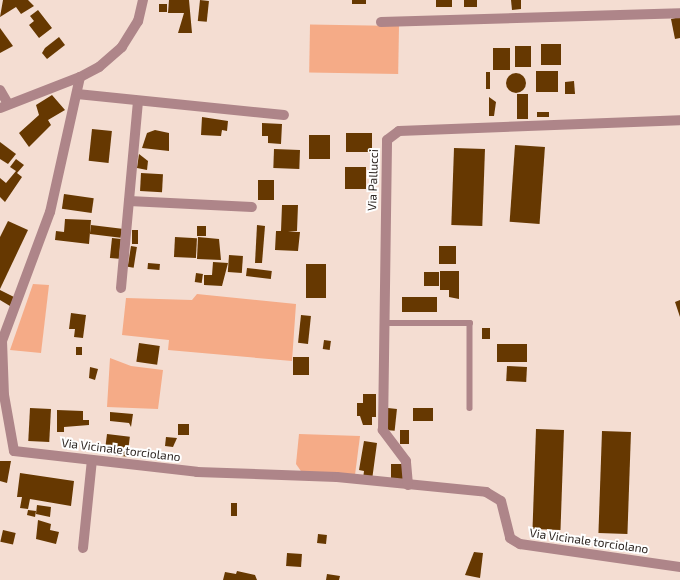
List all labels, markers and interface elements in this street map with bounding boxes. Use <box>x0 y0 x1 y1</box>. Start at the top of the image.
street label: Via Pallucci <box>365 149 381 211</box>
street label: Via Vicinale torciolano <box>60 436 182 464</box>
street label: Via Vicinale torciolano <box>528 525 650 557</box>

